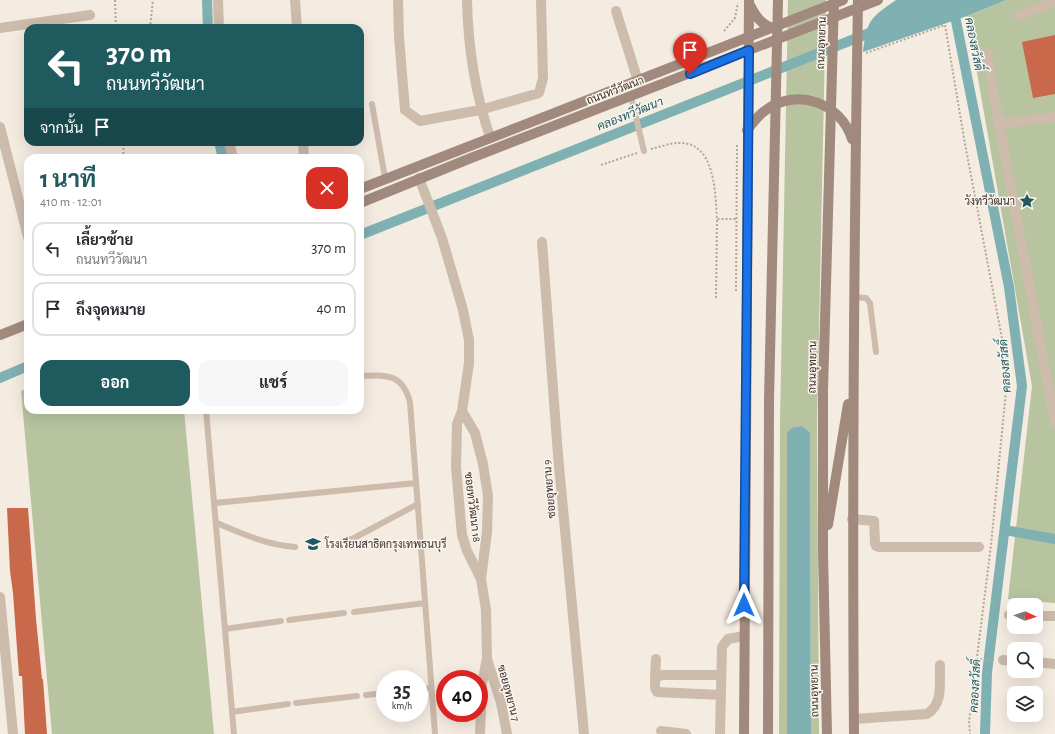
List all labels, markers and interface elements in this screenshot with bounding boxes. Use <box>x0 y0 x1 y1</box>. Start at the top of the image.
water label: คลองสวัสดิ์ <box>963 15 991 74</box>
street label: ถนนอุทยาน <box>815 16 831 70</box>
pin <box>673 33 707 74</box>
icon: arrive <box>679 39 701 61</box>
icon: left <box>40 40 92 92</box>
text: 370 m <box>106 40 172 68</box>
street label: ถนนทวีวัฒนา <box>584 72 645 106</box>
text: ถนนทวีวัฒนา <box>106 76 205 94</box>
water label: คลองทวีวัฒนา <box>594 93 665 133</box>
icon: arrive <box>91 116 113 138</box>
text: จากนั้น <box>40 121 83 136</box>
button: close <box>306 167 348 209</box>
text: 1 นาที <box>40 168 96 192</box>
place icon: วังทวีวัฒนา <box>1018 192 1036 210</box>
place label: วังทวีวัฒนา <box>964 193 1015 207</box>
text: 410 m · 12:01 <box>40 196 102 209</box>
text: เลี้ยวซ้าย <box>76 233 133 248</box>
icon: left <box>42 238 64 260</box>
text: 370 m <box>311 241 346 256</box>
text: ถนนทวีวัฒนา <box>76 254 147 267</box>
icon: arrive <box>42 298 64 320</box>
text: 40 m <box>316 301 346 316</box>
text: ถึงจุดหมาย <box>76 303 146 318</box>
water label: คลองสวัสดิ์ <box>992 336 1013 394</box>
street label: ถนนอุทยาน <box>807 341 821 394</box>
button: ออก <box>40 360 190 406</box>
button: แชร์ <box>198 360 348 406</box>
street label: ซอยอุทยาน 9 <box>541 459 561 519</box>
street label: ซอยทวีวัฒนา 18 <box>463 471 485 543</box>
school or university icon: โรงเรียนสาธิตกรุงเทพธนบุรี <box>304 535 322 553</box>
place label: โรงเรียนสาธิตกรุงเทพธนบุรี <box>324 536 446 553</box>
position arrow <box>723 584 765 626</box>
north arrow <box>1007 598 1043 634</box>
map controls <box>1007 598 1043 722</box>
button: search <box>1007 642 1043 678</box>
water label: คลองสวัสดิ์ <box>962 656 983 713</box>
street label: ซอยอุทยาน 7 <box>493 664 521 724</box>
street label: ถนนอุทยาน <box>809 664 823 717</box>
speed limit sign: 40 <box>436 670 488 722</box>
text: 35 <box>393 681 411 701</box>
button: layers <box>1007 686 1043 722</box>
text: km/h <box>392 701 412 711</box>

